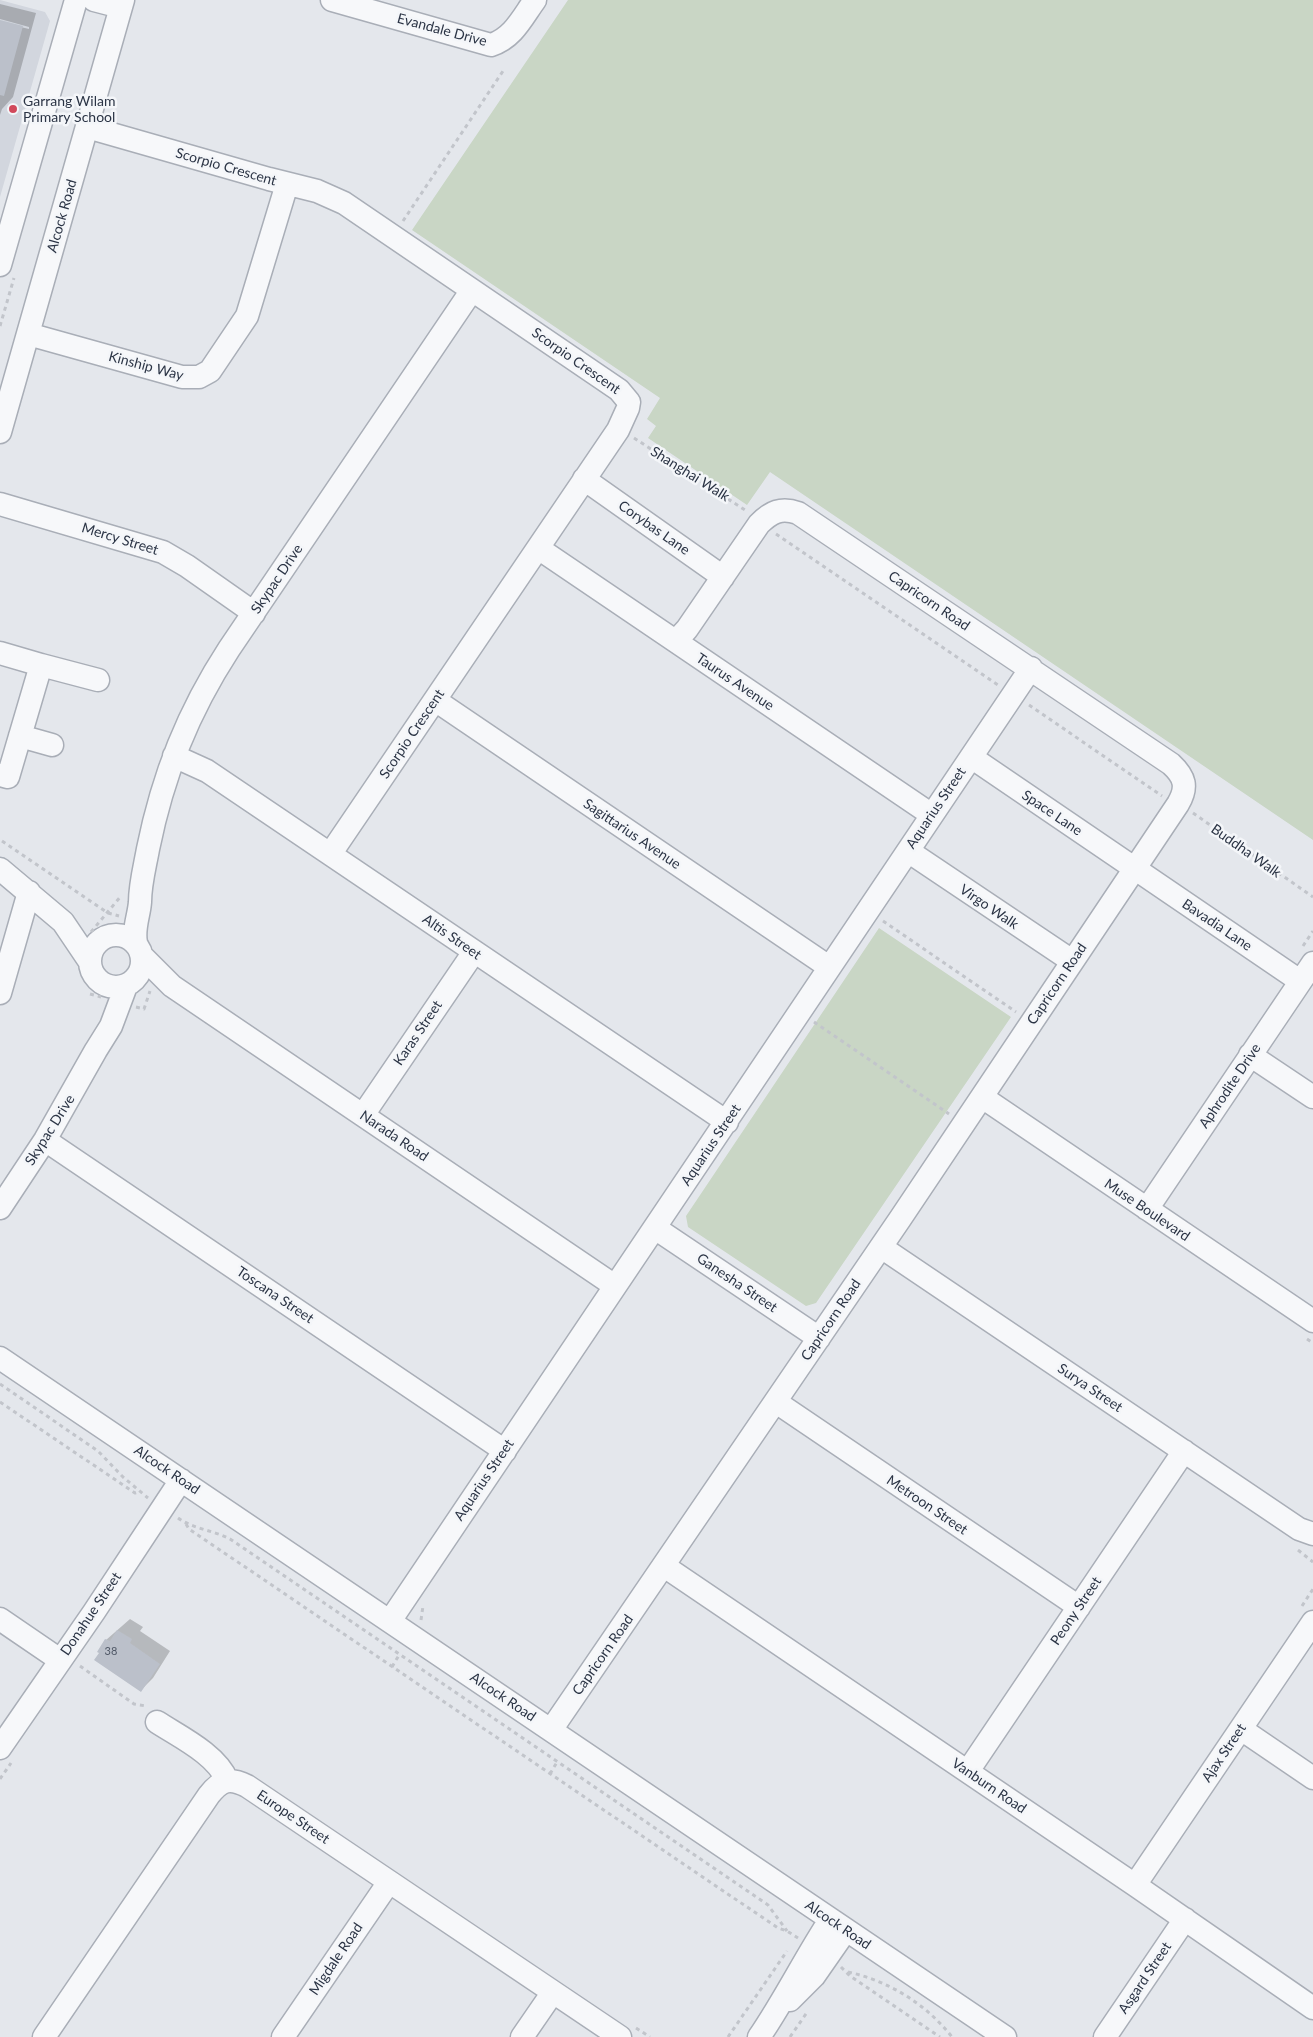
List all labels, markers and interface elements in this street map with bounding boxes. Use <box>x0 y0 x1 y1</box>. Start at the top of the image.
street label: Evandale Drive <box>395 10 489 50</box>
place label: Garrang Wilam Primary School <box>23 93 115 125</box>
marker: Garrang Wilam Primary School <box>7 103 19 115</box>
street label: Scorpio Crescent <box>174 145 278 189</box>
street label: Alcock Road <box>43 177 81 255</box>
street label: Scorpio Crescent <box>529 324 623 398</box>
street label: Kinship Way <box>107 348 185 384</box>
street label: Shanghai Walk <box>647 443 733 505</box>
street label: Corybas Lane <box>615 497 693 559</box>
street label: Mercy Street <box>80 519 160 559</box>
street label: Skypac Drive <box>248 541 306 617</box>
street label: Capricorn Road <box>885 568 973 634</box>
street label: Taurus Avenue <box>693 650 777 714</box>
street label: Scorpio Crescent <box>376 686 448 782</box>
street label: Aquarius Street <box>903 764 969 852</box>
street label: Space Lane <box>1019 787 1085 839</box>
street label: Sagittarius Avenue <box>580 795 684 873</box>
street label: Buddha Walk <box>1208 821 1284 881</box>
street label: Virgo Walk <box>956 881 1022 933</box>
street label: Bavadia Lane <box>1179 895 1255 955</box>
street label: Altis Street <box>419 911 485 963</box>
street label: Capricorn Road <box>1024 940 1090 1028</box>
street label: Karas Street <box>390 997 446 1069</box>
street label: Aphrodite Drive <box>1196 1041 1264 1131</box>
street label: Skypac Drive <box>22 1092 78 1168</box>
street label: Aquarius Street <box>678 1101 744 1189</box>
street label: Narada Road <box>357 1107 431 1165</box>
street label: Muse Boulevard <box>1101 1175 1193 1245</box>
street label: Ganesha Street <box>693 1250 781 1316</box>
street label: Toscana Street <box>233 1263 317 1327</box>
street label: Capricorn Road <box>798 1276 864 1364</box>
street label: Surya Street <box>1054 1360 1126 1416</box>
street label: Aquarius Street <box>451 1436 517 1524</box>
street label: Alcock Road <box>131 1442 203 1498</box>
street label: Metroon Street <box>883 1472 971 1538</box>
street label: Donahue Street <box>57 1569 125 1659</box>
street label: Peony Street <box>1047 1574 1105 1648</box>
street label: Capricorn Road <box>569 1611 637 1699</box>
house number: 38 <box>105 1644 117 1658</box>
street label: Alcock Road <box>467 1669 539 1725</box>
street label: Ajax Street <box>1198 1720 1250 1786</box>
street label: Vanburn Road <box>948 1755 1030 1817</box>
street label: Europe Street <box>253 1787 333 1847</box>
street label: Alcock Road <box>802 1897 874 1953</box>
street label: Migdale Road <box>306 1920 366 1998</box>
street label: Asgard Street <box>1115 1939 1175 2017</box>

